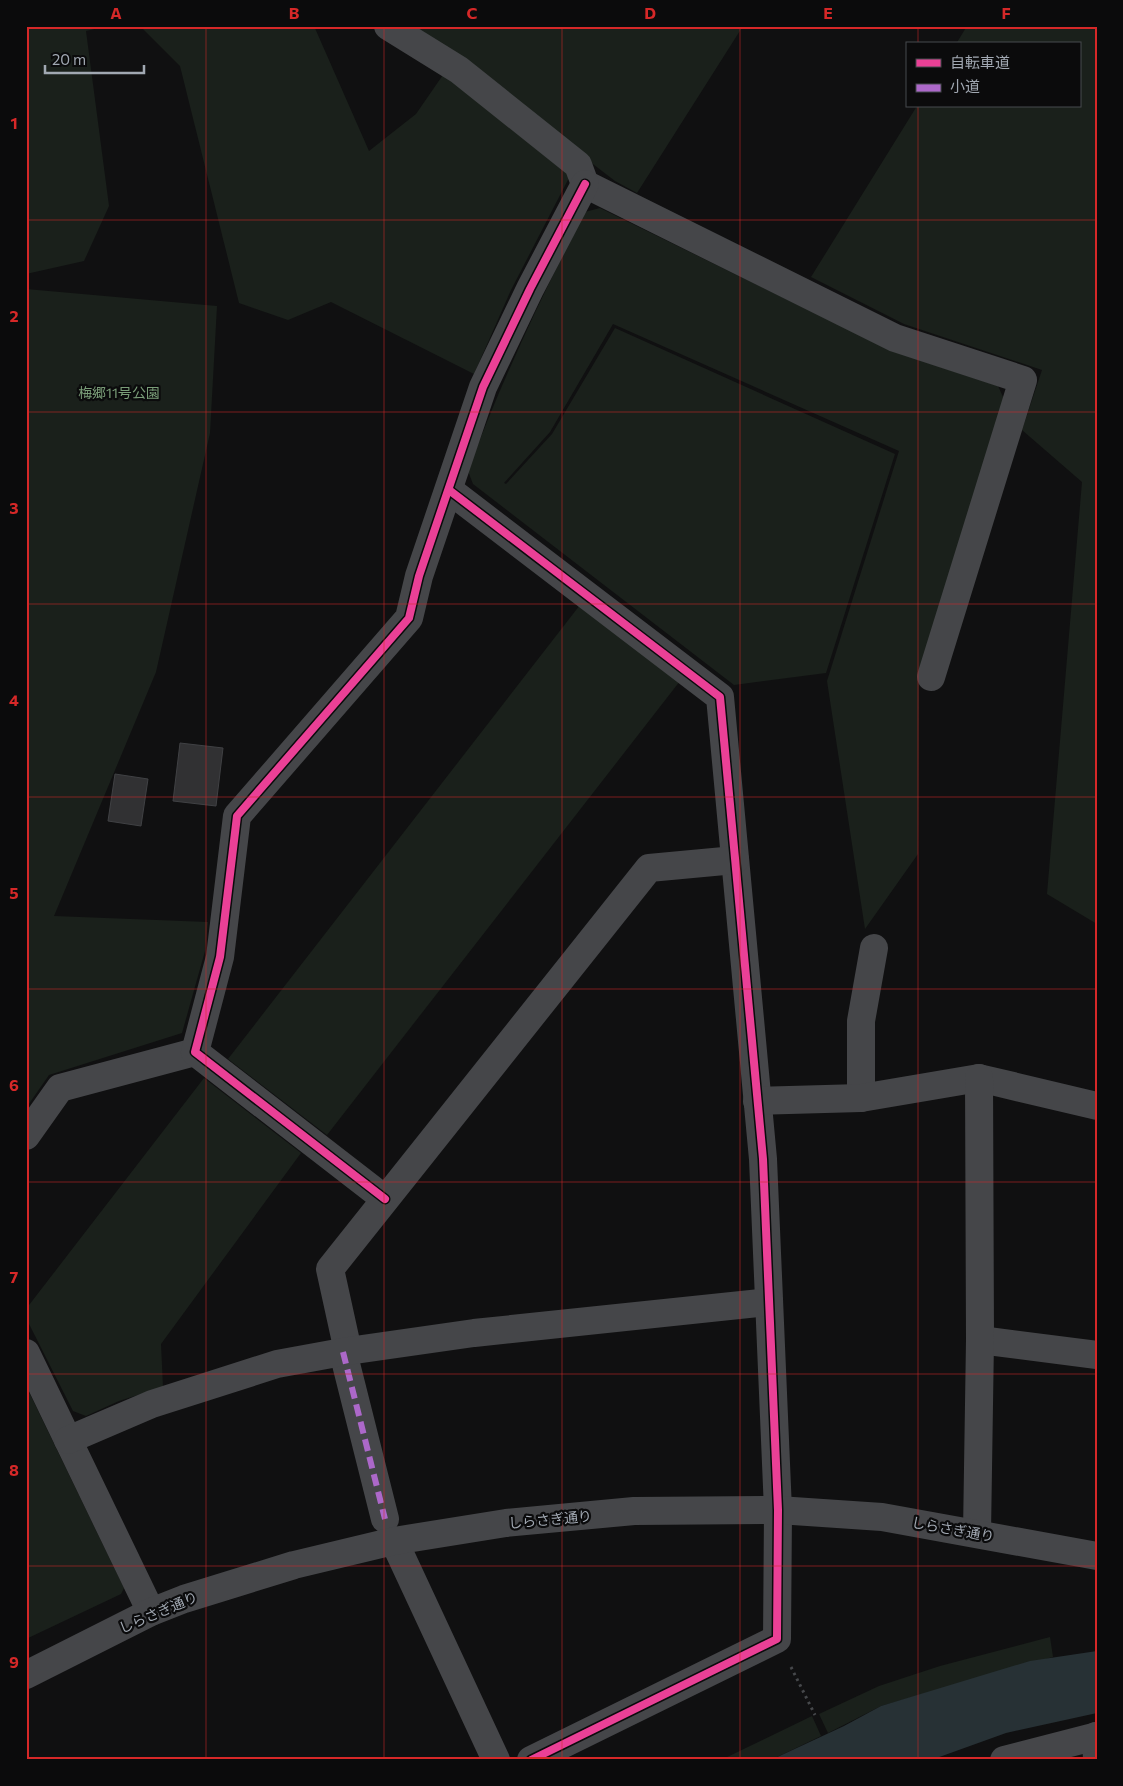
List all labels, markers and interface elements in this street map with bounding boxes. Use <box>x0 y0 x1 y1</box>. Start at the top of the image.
text: A <box>110 3 122 22</box>
text: B <box>289 3 300 22</box>
text: C <box>467 3 478 22</box>
text: D <box>644 3 656 22</box>
text: E <box>823 3 833 22</box>
text: F <box>1001 3 1011 22</box>
scale bar <box>45 42 144 74</box>
legend <box>906 42 1080 108</box>
text: 20 m <box>52 50 86 68</box>
text: 自転車道 <box>950 53 1010 71</box>
text: 小道 <box>950 77 980 95</box>
text: 1 <box>10 113 18 132</box>
text: 2 <box>9 306 19 325</box>
park label: 梅郷11号公園 <box>78 384 160 401</box>
text: 3 <box>9 498 19 517</box>
text: 4 <box>9 690 19 709</box>
text: 5 <box>9 883 19 902</box>
text: 6 <box>9 1075 19 1094</box>
text: 7 <box>10 1267 19 1286</box>
text: 8 <box>9 1460 19 1479</box>
street label: しらさぎ通り <box>507 1507 593 1531</box>
street label: しらさぎ通り <box>910 1513 996 1545</box>
street label: しらさぎ通り <box>116 1588 200 1636</box>
text: 9 <box>9 1652 19 1671</box>

